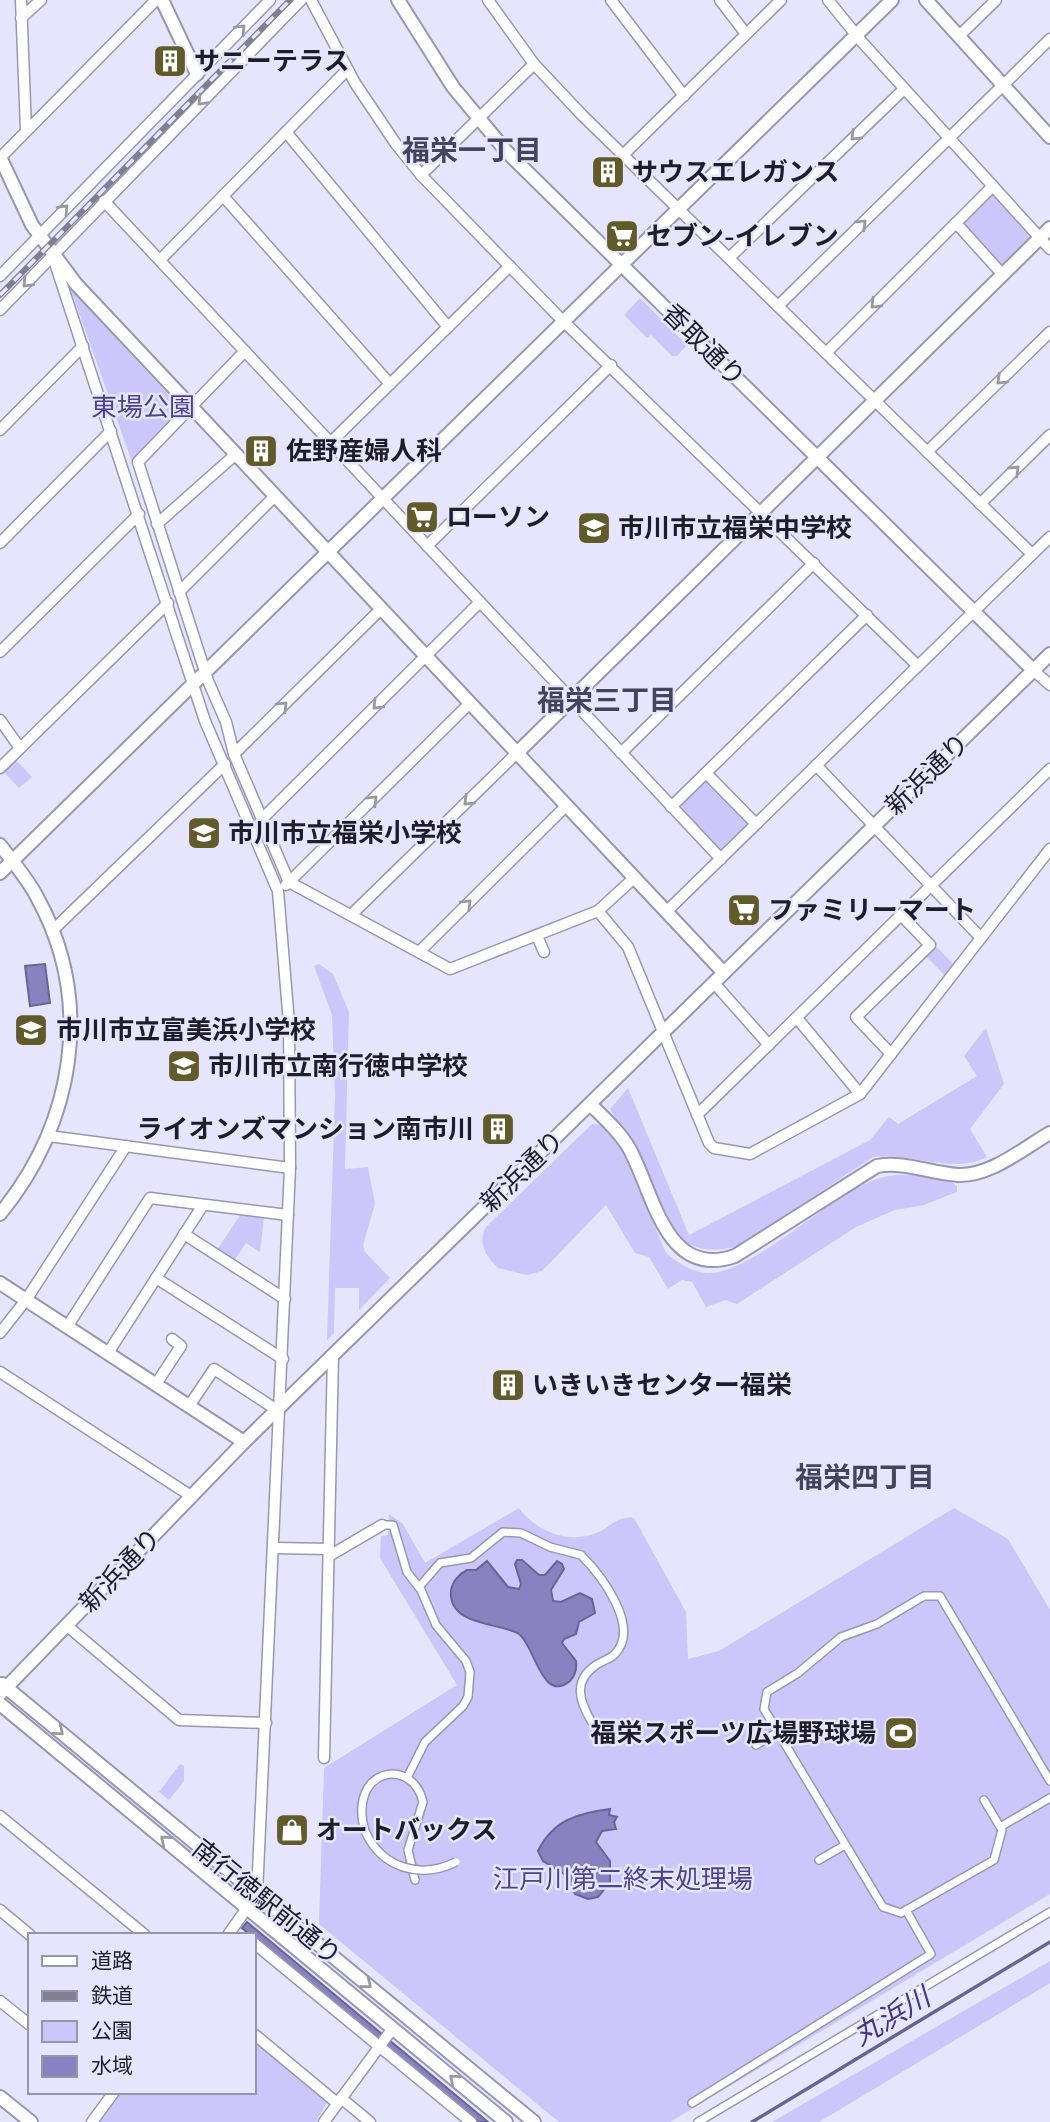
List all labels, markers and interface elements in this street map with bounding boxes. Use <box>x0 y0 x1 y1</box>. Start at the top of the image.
one-way arrow <box>233 25 246 38</box>
building icon: サニーテラス <box>151 42 189 80</box>
place label: サニーテラス <box>194 44 349 75</box>
one-way arrow <box>197 93 210 106</box>
one-way arrow <box>850 128 863 141</box>
district label: 福栄一丁目 <box>402 132 542 166</box>
building icon: サウスエレガンス <box>589 153 627 191</box>
place label: サウスエレガンス <box>632 155 839 186</box>
one-way arrow <box>56 204 69 217</box>
supermarket icon: セブン-イレブン <box>603 217 641 255</box>
place label: セブン-イレブン <box>646 219 839 250</box>
one-way arrow <box>854 220 867 233</box>
one-way arrow <box>22 275 35 288</box>
one-way arrow <box>870 295 883 308</box>
street label: 香取通り <box>657 296 753 392</box>
one-way arrow <box>996 372 1009 385</box>
park label: 東場公園 <box>91 390 195 421</box>
building icon: 佐野産婦人科 <box>242 432 280 470</box>
place label: 佐野産婦人科 <box>286 434 442 465</box>
one-way arrow <box>1007 465 1020 478</box>
supermarket icon: ローソン <box>403 498 441 536</box>
place label: ローソン <box>446 500 550 531</box>
school or university icon: 市川市立福栄中学校 <box>575 509 613 547</box>
place label: 市川市立福栄中学校 <box>618 511 852 542</box>
district label: 福栄三丁目 <box>537 682 677 716</box>
one-way arrow <box>373 696 386 709</box>
one-way arrow <box>275 701 288 714</box>
street label: 新浜通り <box>878 726 974 820</box>
one-way arrow <box>463 792 476 805</box>
one-way arrow <box>364 795 377 808</box>
school or university icon: 市川市立福栄小学校 <box>185 814 223 852</box>
place label: 市川市立福栄小学校 <box>228 816 462 847</box>
supermarket icon: ファミリーマート <box>725 891 763 929</box>
place label: ファミリーマート <box>768 893 976 924</box>
one-way arrow <box>459 900 472 913</box>
school or university icon: 市川市立富美浜小学校 <box>12 1011 50 1049</box>
place label: 市川市立富美浜小学校 <box>56 1013 316 1044</box>
school or university icon: 市川市立南行徳中学校 <box>165 1047 203 1085</box>
place label: 市川市立南行徳中学校 <box>208 1049 468 1080</box>
building icon: ライオンズマンション南市川 <box>479 1110 517 1148</box>
place label: ライオンズマンション南市川 <box>137 1112 474 1143</box>
street label: 新浜通り <box>473 1123 569 1217</box>
building icon: いきいきセンター福栄 <box>489 1366 527 1404</box>
place label: いきいきセンター福栄 <box>532 1368 792 1399</box>
district label: 福栄四丁目 <box>795 1459 935 1493</box>
street label: 新浜通り <box>72 1521 166 1617</box>
sports icon: 福栄スポーツ広場野球場 <box>882 1714 920 1752</box>
place label: 福栄スポーツ広場野球場 <box>591 1716 876 1747</box>
one-way arrow <box>52 1722 64 1735</box>
shop icon: オートバックス <box>273 1811 311 1849</box>
place label: オートバックス <box>316 1813 497 1844</box>
street label: 南行徳駅前通り <box>187 1832 348 1970</box>
one-way arrow <box>160 1836 172 1849</box>
park label: 江戸川第二終末処理場 <box>493 1862 753 1893</box>
legend <box>28 1933 256 2094</box>
text: 道路 <box>91 1947 133 1972</box>
one-way arrow <box>359 1976 372 1988</box>
water label: 丸浜川 <box>846 1977 938 2051</box>
text: 鉄道 <box>91 1982 133 2007</box>
text: 公園 <box>91 2017 133 2042</box>
text: 水域 <box>91 2052 133 2077</box>
one-way arrow <box>449 2074 461 2087</box>

